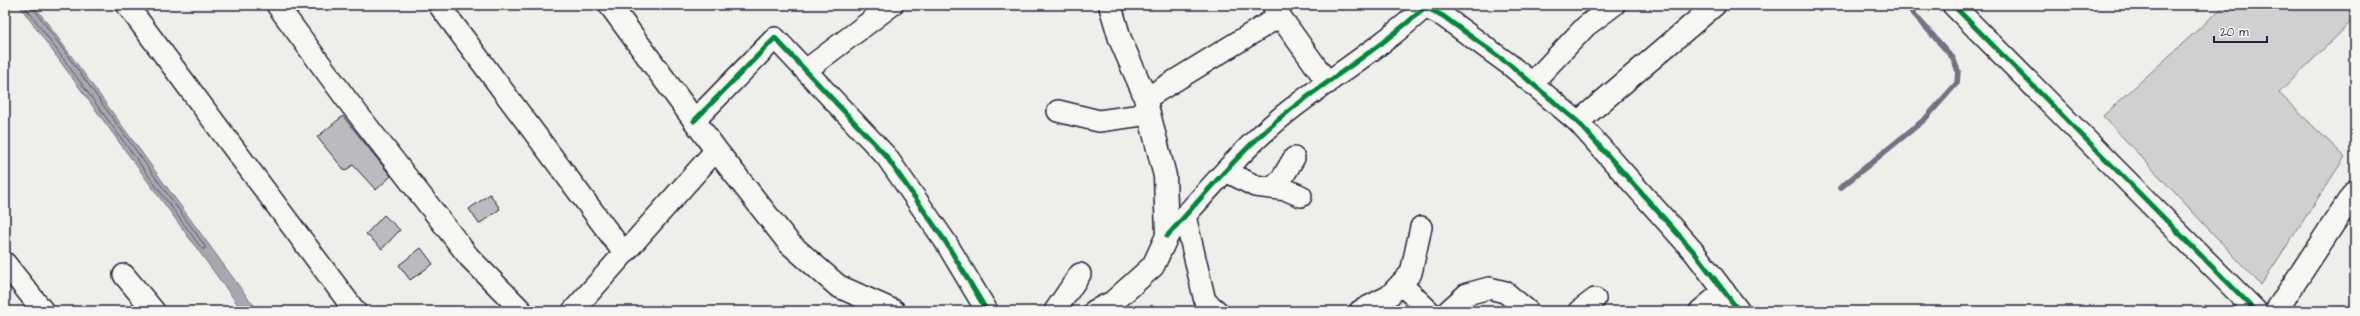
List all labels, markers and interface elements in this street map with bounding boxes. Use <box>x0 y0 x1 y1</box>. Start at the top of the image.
scale bar <box>2214 18 2267 44</box>
text: 20 m <box>2220 24 2249 41</box>

